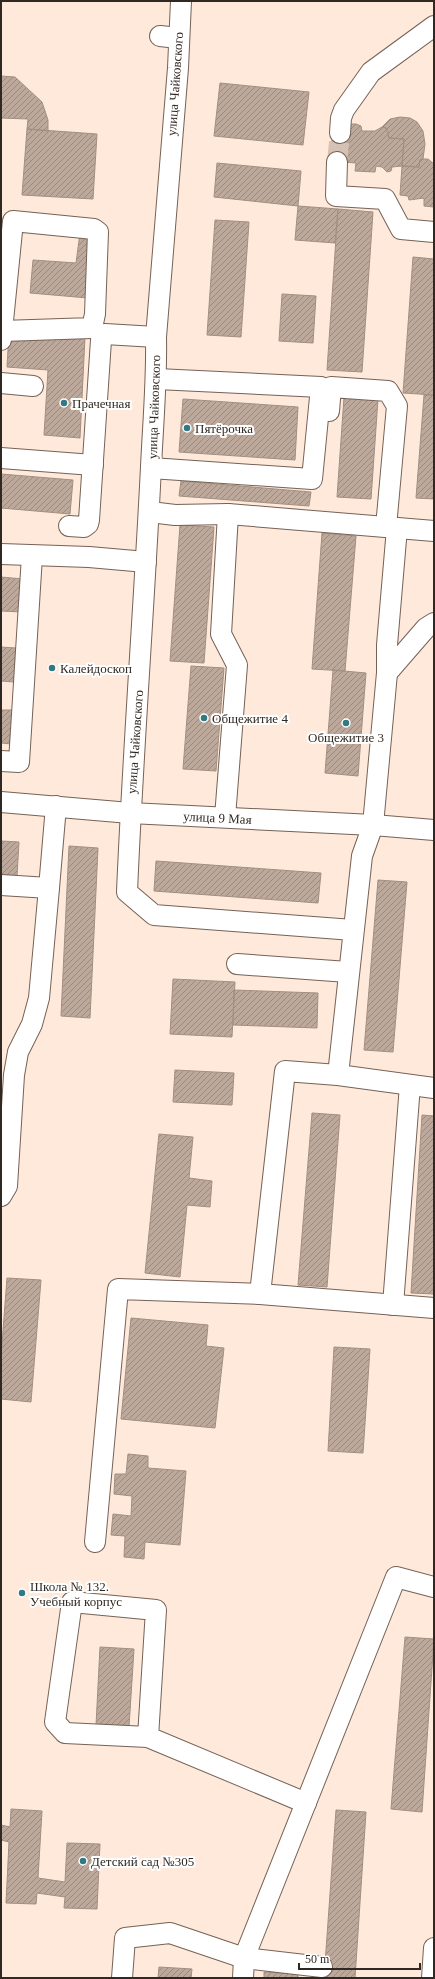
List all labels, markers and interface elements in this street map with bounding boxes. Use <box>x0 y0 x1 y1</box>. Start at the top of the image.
street label: улица Чайковского <box>164 32 186 136</box>
street label: улица Чайковского <box>145 355 163 459</box>
place label: Прачечная <box>72 396 130 411</box>
marker: Прачечная <box>59 398 69 408</box>
place label: Пятёрочка <box>195 421 253 436</box>
marker: Пятёрочка <box>182 423 192 433</box>
place label: Калейдоскоп <box>60 661 132 676</box>
marker: Калейдоскоп <box>47 663 57 673</box>
street label: улица Чайковского <box>124 690 146 794</box>
place label: Общежитие 4 <box>212 711 288 726</box>
marker: Общежитие 4 <box>199 713 209 723</box>
marker: Общежитие 3 <box>341 718 351 728</box>
place label: Общежитие 3 <box>308 730 384 745</box>
street label: улица 9 Мая <box>183 808 252 826</box>
place label: Школа № 132. Учебный корпус <box>30 1579 122 1609</box>
marker: Школа № 132. Учебный корпус <box>17 1588 27 1598</box>
place label: Детский сад №305 <box>91 1854 194 1869</box>
marker: Детский сад №305 <box>78 1856 88 1866</box>
scale bar <box>299 1945 420 1971</box>
text: 50 m <box>305 1952 330 1966</box>

